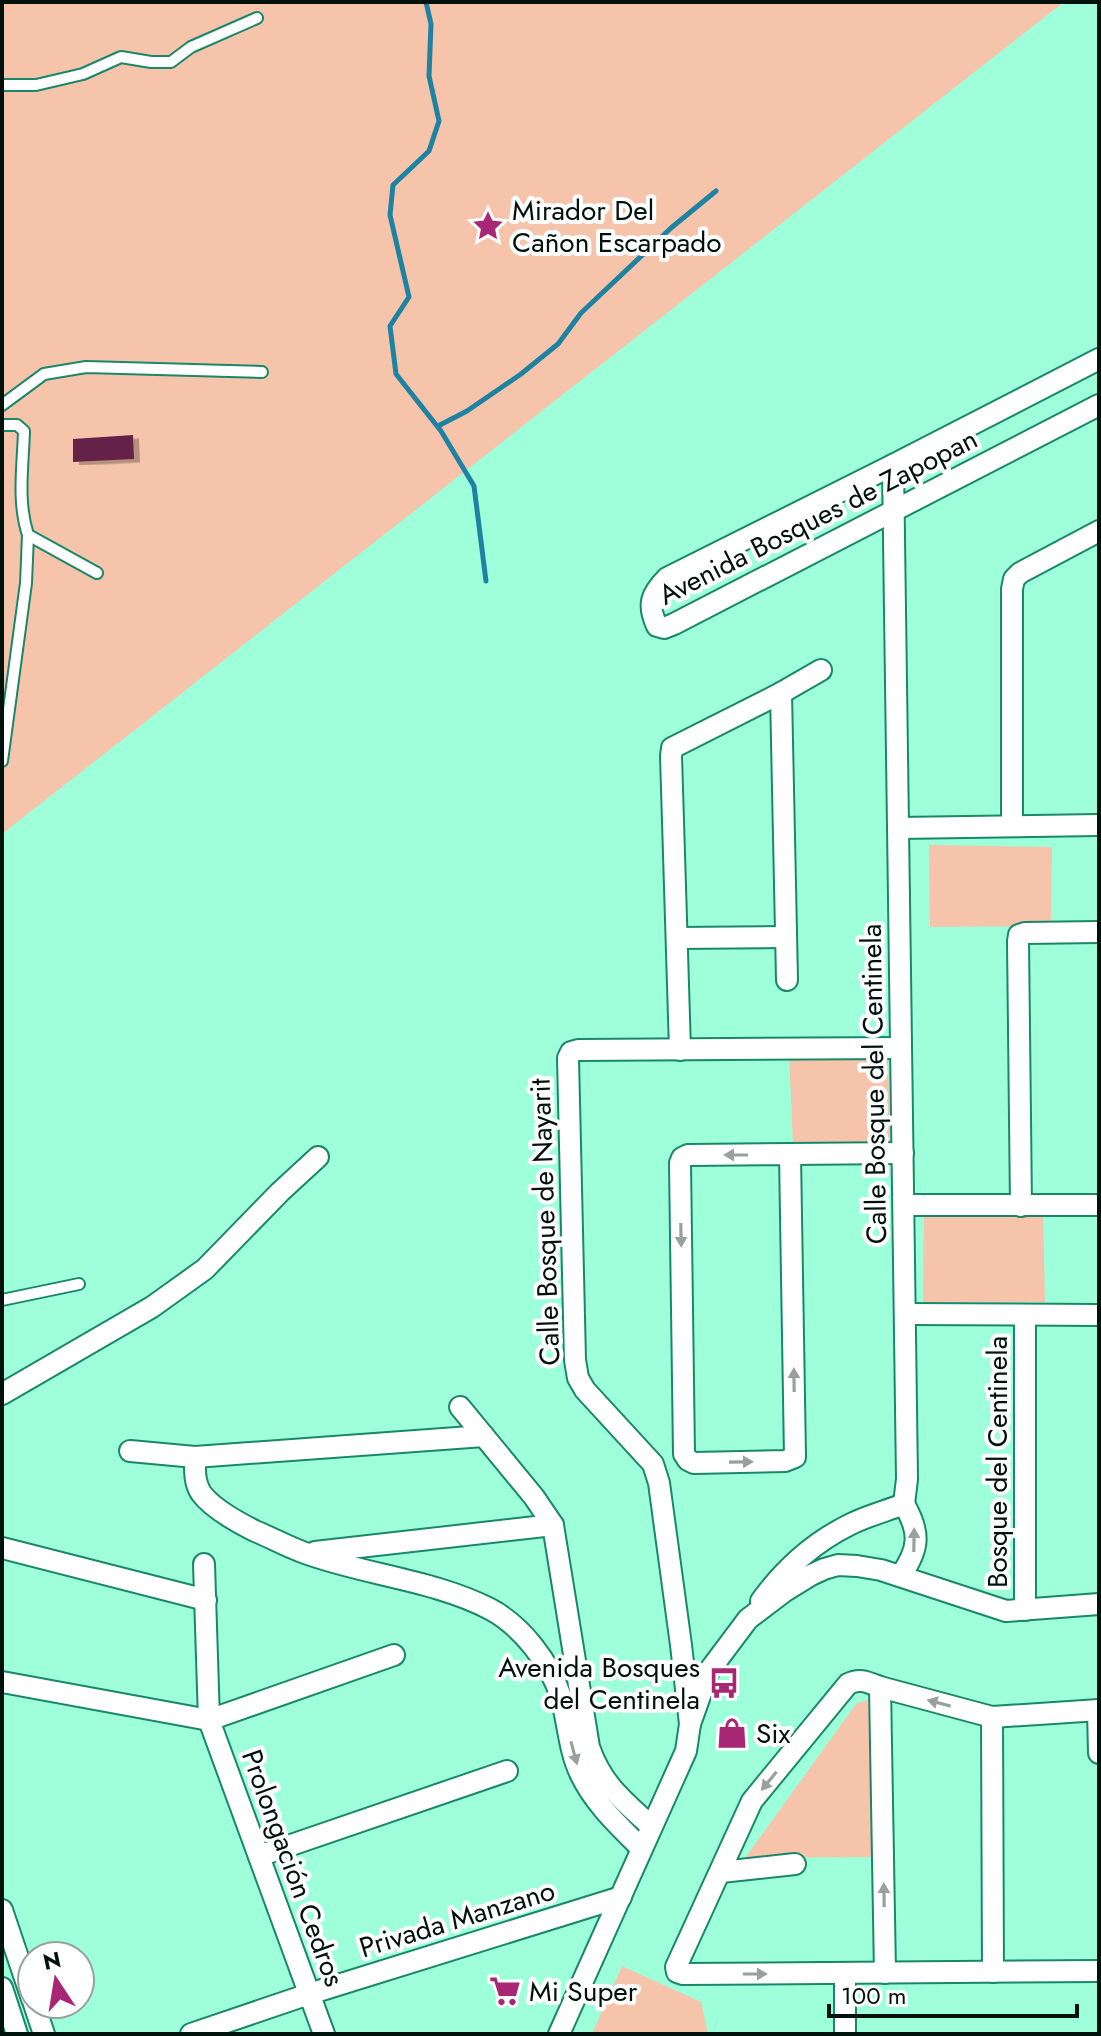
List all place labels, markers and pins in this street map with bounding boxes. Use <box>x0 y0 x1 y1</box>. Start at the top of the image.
place label: Mirador Del Cañon Escarpado <box>512 190 722 263</box>
place icon: Mirador Del Cañon Escarpado <box>471 209 505 243</box>
place label: Avenida Bosques del Centinela <box>498 1647 700 1720</box>
bus stop icon: Avenida Bosques del Centinela <box>707 1666 741 1700</box>
place label: Six <box>756 1713 791 1754</box>
shop icon: Six <box>715 1716 749 1750</box>
place label: Mi Super <box>529 1971 638 2012</box>
supermarket icon: Mi Super <box>488 1974 522 2008</box>

